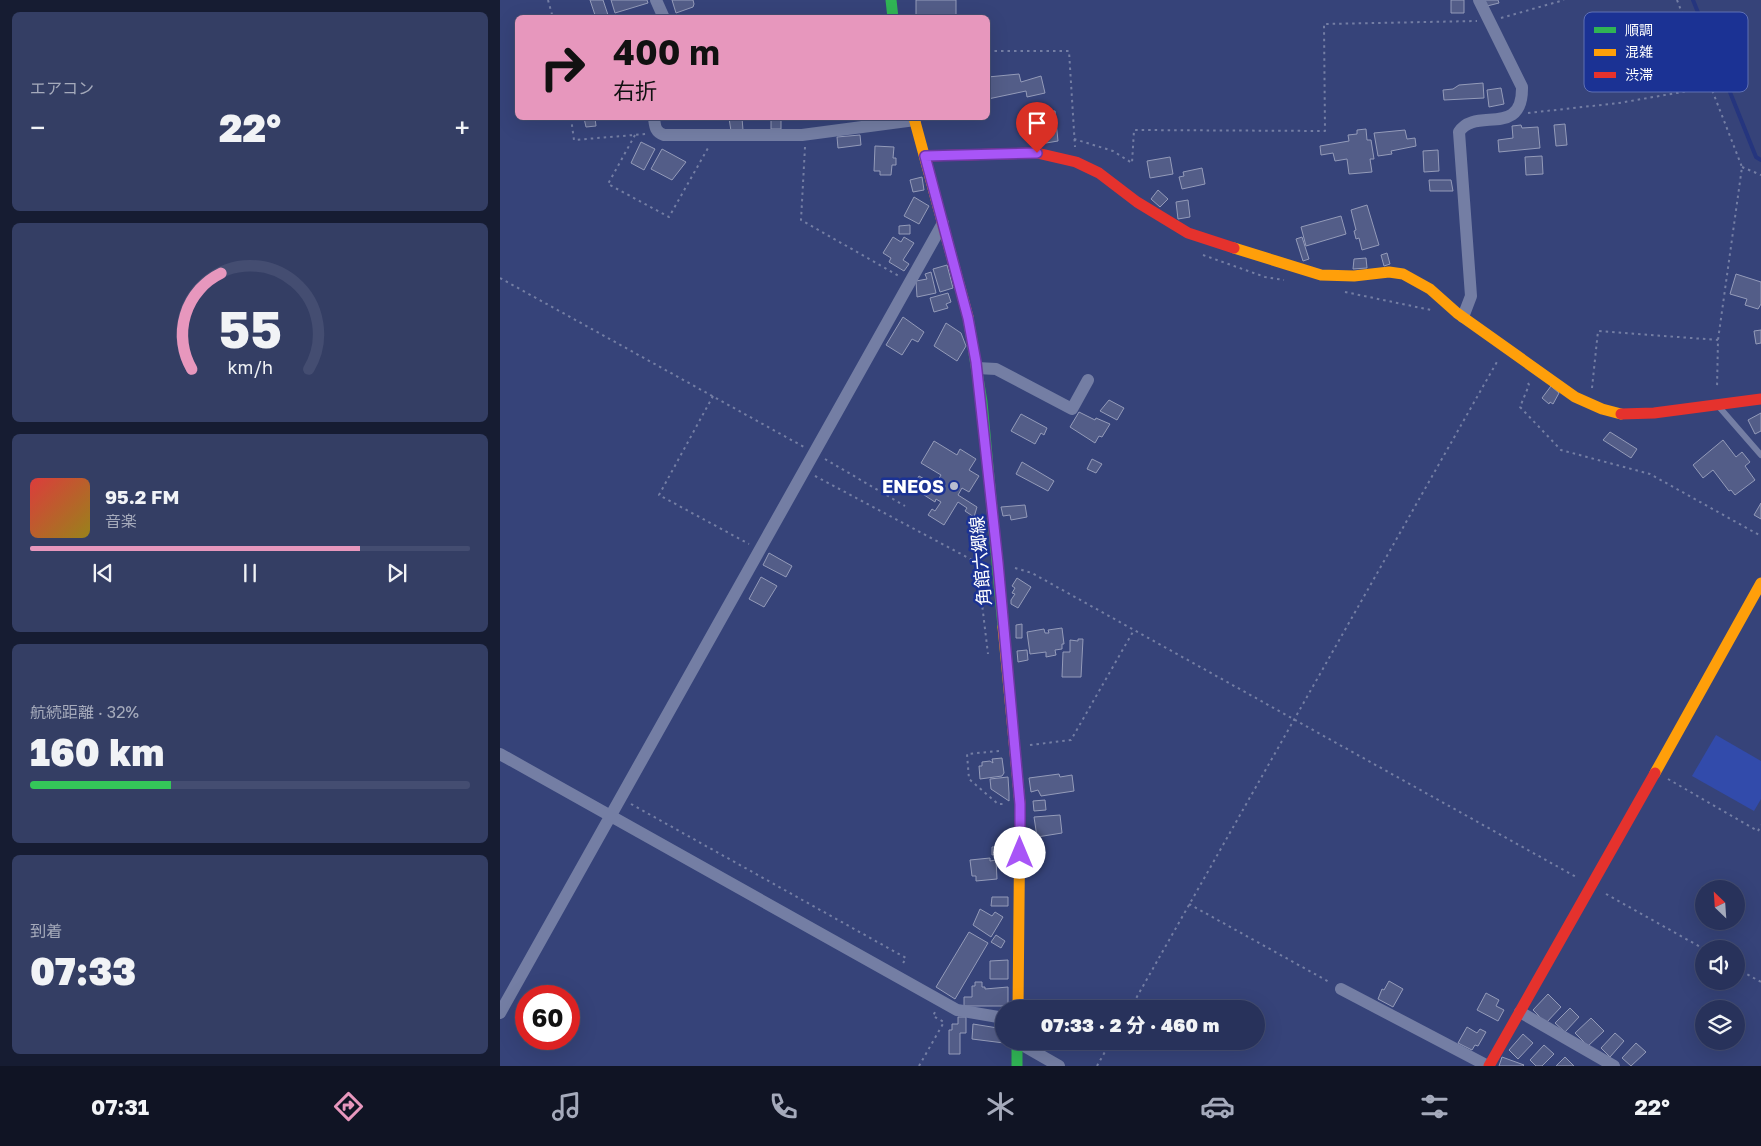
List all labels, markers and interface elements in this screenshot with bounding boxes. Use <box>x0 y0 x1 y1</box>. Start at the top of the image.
legend <box>1584 12 1748 92</box>
text: 順調 <box>1625 21 1653 38</box>
text: 400 m <box>613 31 720 73</box>
icon: right <box>530 35 595 100</box>
text: 混雑 <box>1625 43 1653 60</box>
text: 渋滞 <box>1625 66 1653 83</box>
text: 右折 <box>613 77 657 104</box>
text: エアコン <box>30 78 94 98</box>
pin <box>1016 102 1058 153</box>
text: 22° <box>219 105 281 150</box>
icon: arrive <box>1023 109 1051 137</box>
text: − <box>30 111 45 144</box>
text: + <box>455 111 470 144</box>
text: 55 <box>218 297 282 359</box>
text: km/h <box>227 356 273 378</box>
place label: ENEOS <box>882 475 944 497</box>
marker: ENEOS <box>948 480 960 492</box>
text: 95.2 FM <box>105 485 179 508</box>
text: 音楽 <box>105 511 137 531</box>
street label: 角館六郷線 <box>965 515 995 607</box>
icon: previous <box>89 559 117 587</box>
icon: pause <box>236 559 264 587</box>
icon: next <box>383 559 411 587</box>
text: 航続距離 · 32% <box>30 702 139 722</box>
text: 160 km <box>30 729 164 774</box>
position arrow <box>993 826 1045 878</box>
north arrow <box>1695 880 1745 930</box>
map controls <box>1695 880 1745 1050</box>
text: 到着 <box>30 921 62 941</box>
button: sound <box>1695 940 1745 990</box>
text: 07:33 <box>30 948 136 993</box>
speed limit sign: 60 <box>515 985 580 1050</box>
button: layers <box>1695 1000 1745 1050</box>
text: 07:33 · 2 分 · 460 m <box>1041 1013 1219 1036</box>
icon: directions <box>331 1089 366 1124</box>
icon: music <box>549 1089 584 1124</box>
icon: phone <box>766 1089 801 1124</box>
icon: climate <box>983 1089 1018 1124</box>
icon: car <box>1200 1089 1235 1124</box>
icon: filters <box>1417 1089 1452 1124</box>
text: 07:31 <box>91 1093 149 1120</box>
text: 22° <box>1634 1093 1670 1120</box>

